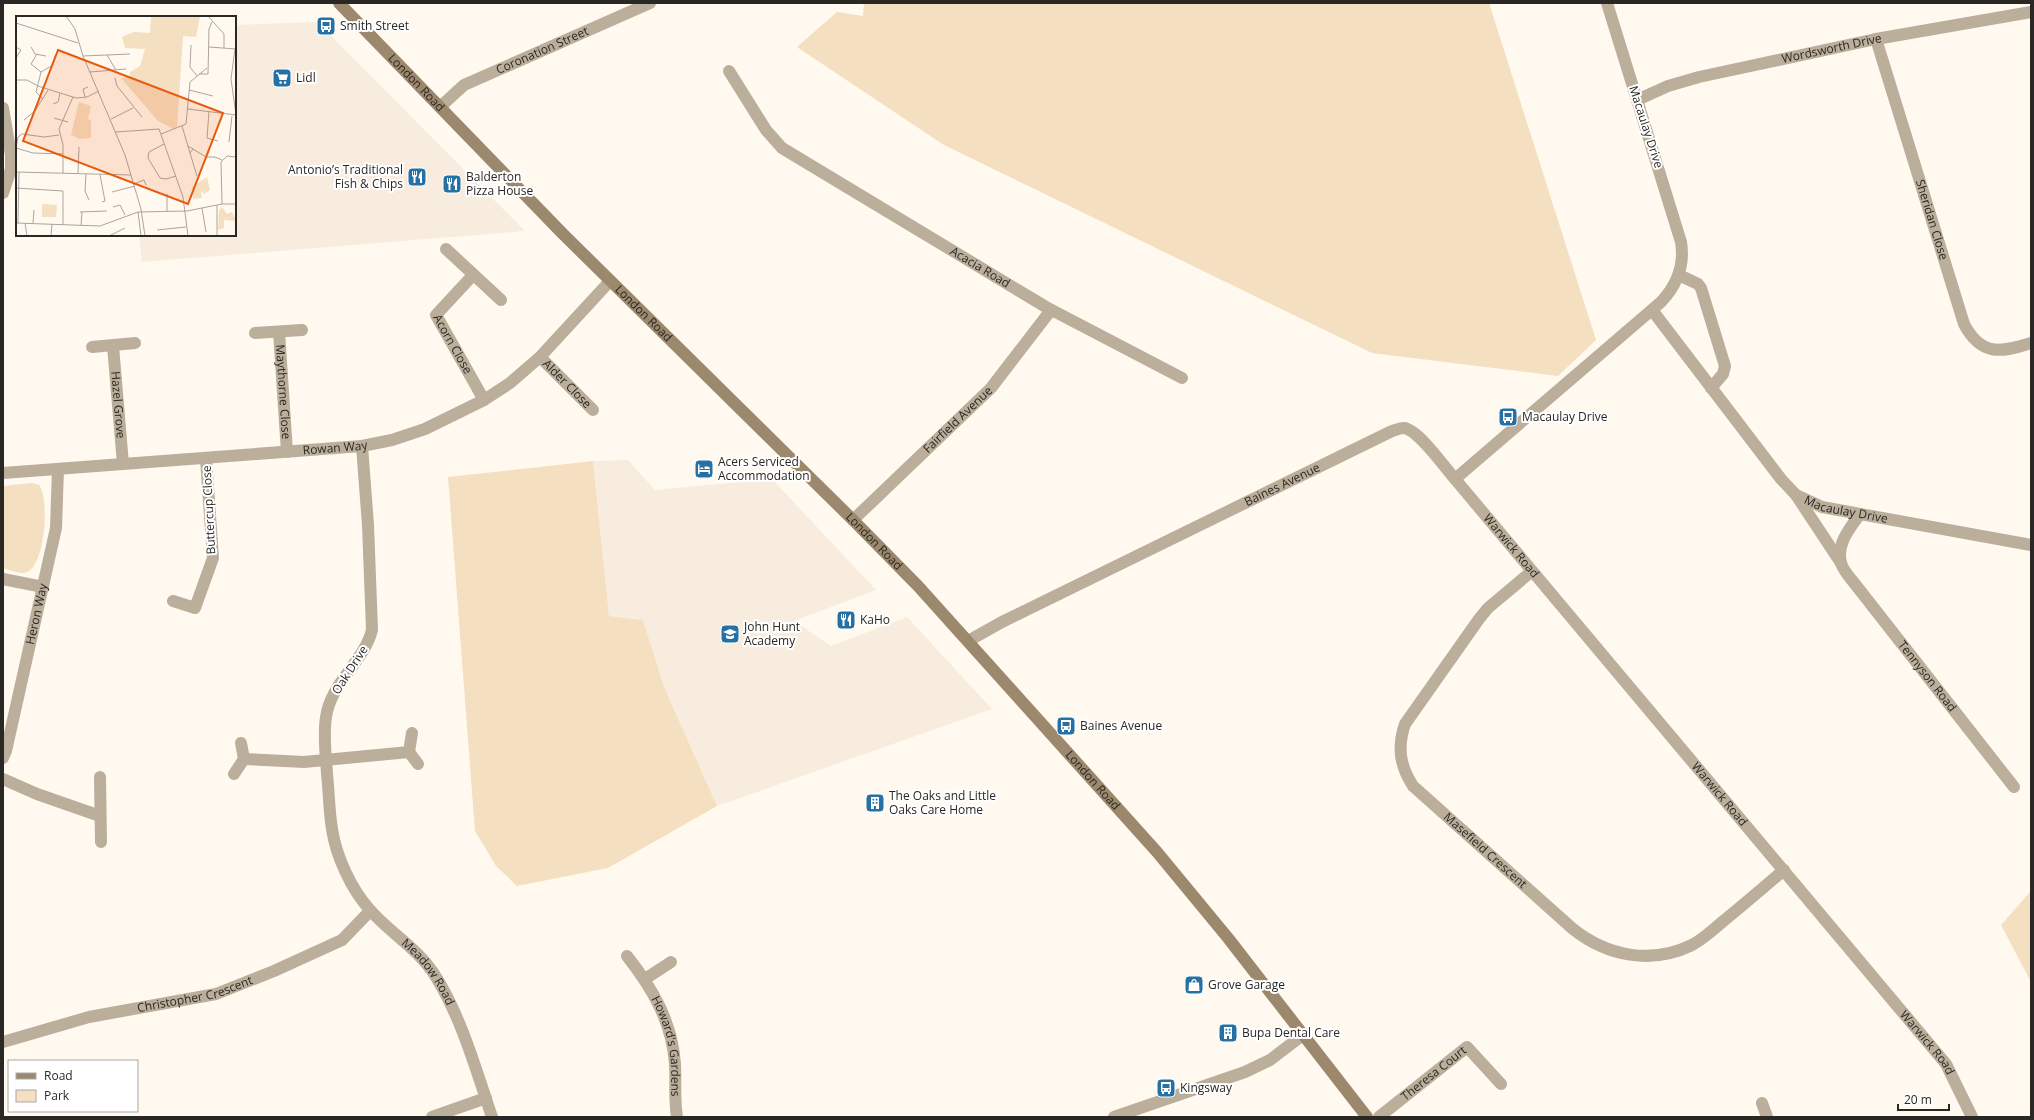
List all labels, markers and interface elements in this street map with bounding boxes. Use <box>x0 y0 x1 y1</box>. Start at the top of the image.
bus stop icon: Smith Street <box>315 15 337 37</box>
inset map <box>16 16 236 236</box>
place label: Smith Street <box>340 17 409 34</box>
street label: Coronation Street <box>493 22 591 78</box>
street label: Wordsworth Drive <box>1780 29 1883 67</box>
street label: London Road <box>385 50 449 115</box>
supermarket icon: Lidl <box>271 67 293 89</box>
place label: Lidl <box>296 69 316 86</box>
street label: Macaulay Drive <box>1625 84 1668 170</box>
place label: Antonio’s Traditional Fish & Chips <box>288 161 403 192</box>
restaurant icon: Antonio’s Traditional Fish & Chips <box>406 166 428 188</box>
place label: Balderton Pizza House <box>466 168 533 199</box>
restaurant icon: Balderton Pizza House <box>441 173 463 195</box>
street label: Sheridan Close <box>1912 177 1953 262</box>
street label: Acacia Road <box>947 242 1014 292</box>
street label: London Road <box>611 281 676 345</box>
street label: Acorn Close <box>429 311 477 377</box>
street label: Maythorne Close <box>272 344 295 440</box>
street label: Alder Close <box>539 355 596 412</box>
street label: Hazel Grove <box>107 370 130 439</box>
street label: Fairfield Avenue <box>919 382 996 457</box>
bus stop icon: Macaulay Drive <box>1497 406 1519 428</box>
place label: Macaulay Drive <box>1522 408 1608 425</box>
street label: Rowan Way <box>302 436 370 458</box>
place label: Acers Serviced Accommodation <box>718 453 810 484</box>
hotel icon: Acers Serviced Accommodation <box>693 458 715 480</box>
street label: Baines Avenue <box>1241 458 1323 510</box>
street label: Buttercup Close <box>198 465 219 555</box>
street label: Macaulay Drive <box>1801 491 1889 527</box>
street label: London Road <box>842 508 907 573</box>
street label: Warwick Road <box>1480 510 1543 581</box>
street label: Heron Way <box>21 581 52 646</box>
restaurant icon: KaHo <box>835 609 857 631</box>
place label: KaHo <box>860 611 890 628</box>
place label: John Hunt Academy <box>743 618 800 649</box>
school or university icon: John Hunt Academy <box>719 623 741 645</box>
street label: Tennyson Road <box>1894 637 1961 715</box>
street label: Oak Drive <box>328 642 372 697</box>
bus stop icon: Baines Avenue <box>1055 715 1077 737</box>
place label: Baines Avenue <box>1080 717 1162 734</box>
street label: London Road <box>1062 747 1124 813</box>
street label: Warwick Road <box>1688 758 1752 829</box>
place label: The Oaks and Little Oaks Care Home <box>889 787 996 818</box>
building icon: The Oaks and Little Oaks Care Home <box>864 792 886 814</box>
street label: Masefield Crescent <box>1440 808 1531 892</box>
street label: Meadow Road <box>398 934 459 1008</box>
street label: Christopher Crescent <box>136 971 255 1016</box>
shop icon: Grove Garage <box>1183 974 1205 996</box>
place label: Grove Garage <box>1208 976 1285 993</box>
street label: Howard's Gardens <box>648 993 684 1097</box>
street label: Warwick Road <box>1896 1006 1959 1077</box>
building icon: Bupa Dental Care <box>1217 1022 1239 1044</box>
place label: Bupa Dental Care <box>1242 1024 1340 1041</box>
street label: Theresa Court <box>1397 1042 1470 1104</box>
legend <box>8 1060 138 1112</box>
text: Road <box>44 1067 73 1084</box>
bus stop icon: Kingsway <box>1155 1077 1177 1099</box>
place label: Kingsway <box>1180 1079 1233 1096</box>
scale bar <box>1898 1086 1949 1112</box>
text: Park <box>44 1087 70 1104</box>
text: 20 m <box>1904 1091 1932 1108</box>

